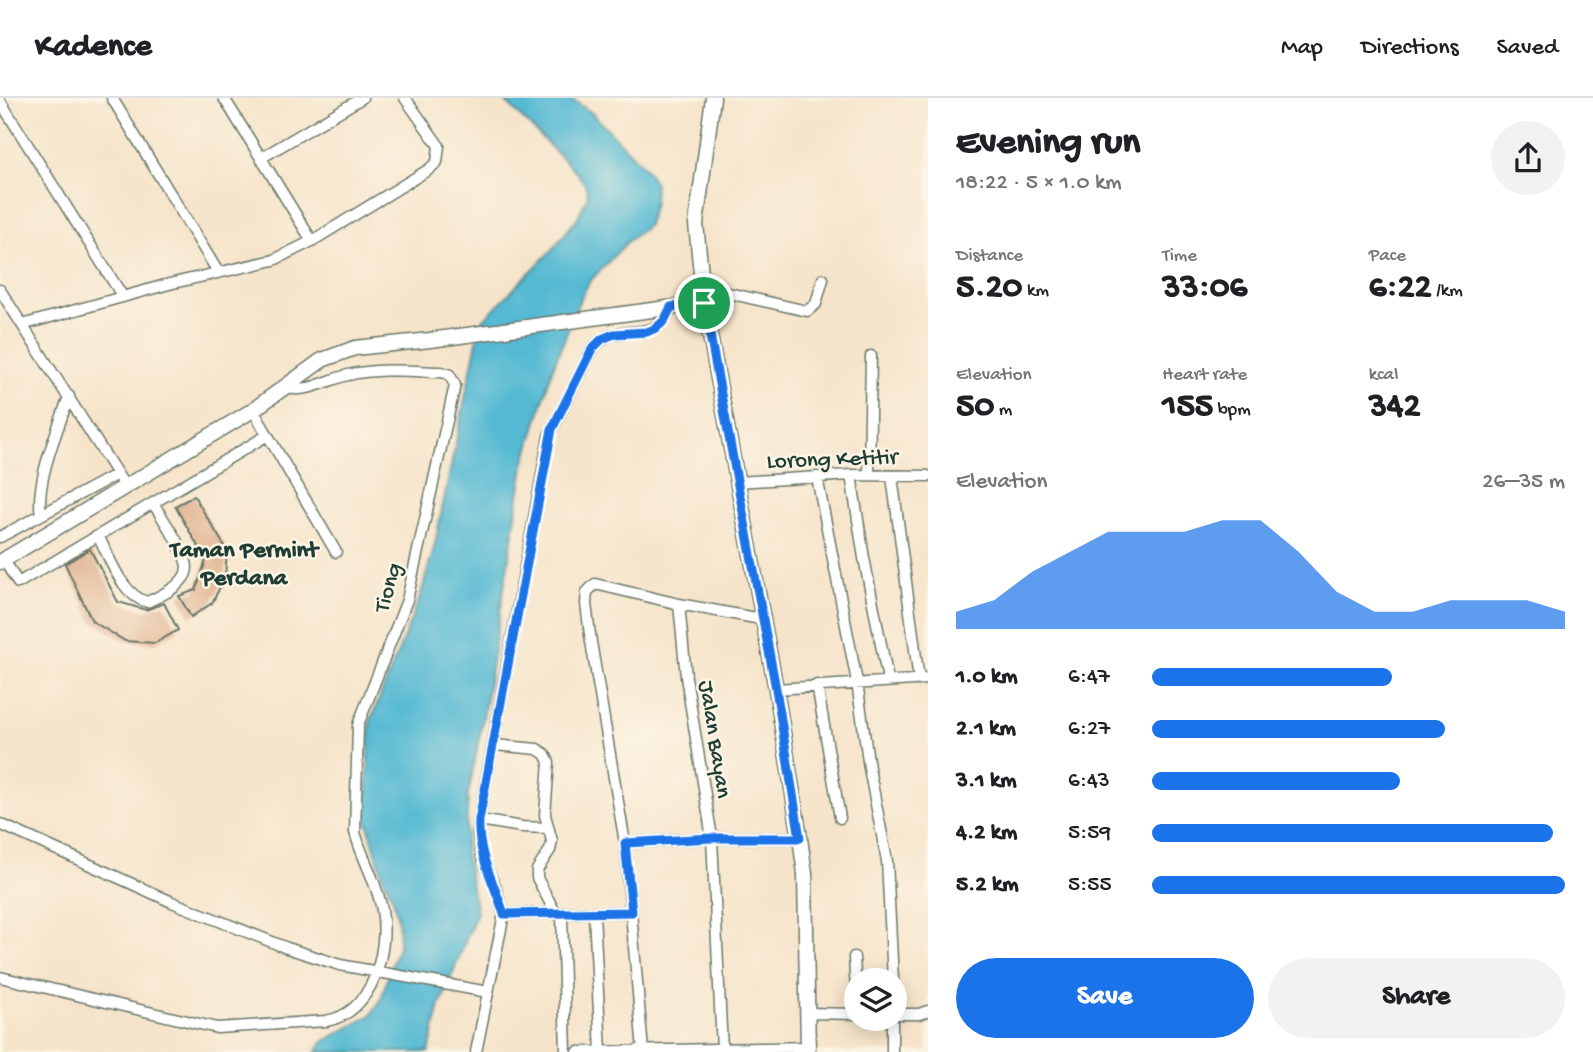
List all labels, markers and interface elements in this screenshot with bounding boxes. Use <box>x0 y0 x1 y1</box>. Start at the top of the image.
text: Kadence <box>35 29 152 67</box>
text: Map <box>1281 34 1323 63</box>
text: Directions <box>1361 34 1459 63</box>
text: Saved <box>1497 34 1558 63</box>
button: share <box>1491 121 1565 195</box>
text: Evening run <box>956 122 1140 166</box>
text: 18:22 · 5 × 1.0 km <box>956 170 1121 197</box>
text: Distance <box>956 245 1023 268</box>
text: Time <box>1162 245 1197 268</box>
text: Pace <box>1369 245 1406 268</box>
text: 5.20 <box>956 268 1022 309</box>
text: 33:06 <box>1162 268 1247 309</box>
text: 6:22 <box>1369 268 1432 309</box>
pin <box>674 273 734 333</box>
text: km <box>1022 280 1049 303</box>
text: /km <box>1432 280 1463 303</box>
icon: arrive <box>685 284 723 322</box>
text: Elevation <box>956 364 1032 387</box>
text: Heart rate <box>1162 364 1247 387</box>
text: kcal <box>1369 364 1398 387</box>
text: 50 <box>956 387 994 428</box>
text: 155 <box>1162 387 1213 428</box>
text: 342 <box>1369 387 1421 428</box>
text: m <box>994 399 1012 422</box>
text: bpm <box>1213 399 1251 422</box>
street label: Lorong Ketitir <box>766 445 900 476</box>
text: Elevation <box>956 469 1047 496</box>
text: 26–35 m <box>1482 469 1565 496</box>
district label: Taman Permint Perdana <box>168 537 320 594</box>
street label: Tiong <box>369 560 409 618</box>
text: 1.0 km <box>956 664 1018 691</box>
text: 6:47 <box>1068 664 1110 691</box>
street label: Jalan Bayan <box>691 679 736 800</box>
text: 2.1 km <box>956 716 1016 743</box>
text: 6:27 <box>1068 716 1110 743</box>
text: 3.1 km <box>956 768 1016 795</box>
text: 6:43 <box>1068 768 1110 795</box>
text: 4.2 km <box>956 820 1017 847</box>
text: 5:59 <box>1068 820 1111 847</box>
text: 5.2 km <box>956 872 1019 899</box>
text: 5:55 <box>1068 872 1112 899</box>
button: Save <box>956 958 1254 1038</box>
button: Share <box>1268 958 1565 1038</box>
map controls <box>844 968 907 1031</box>
button: layers <box>844 968 907 1031</box>

